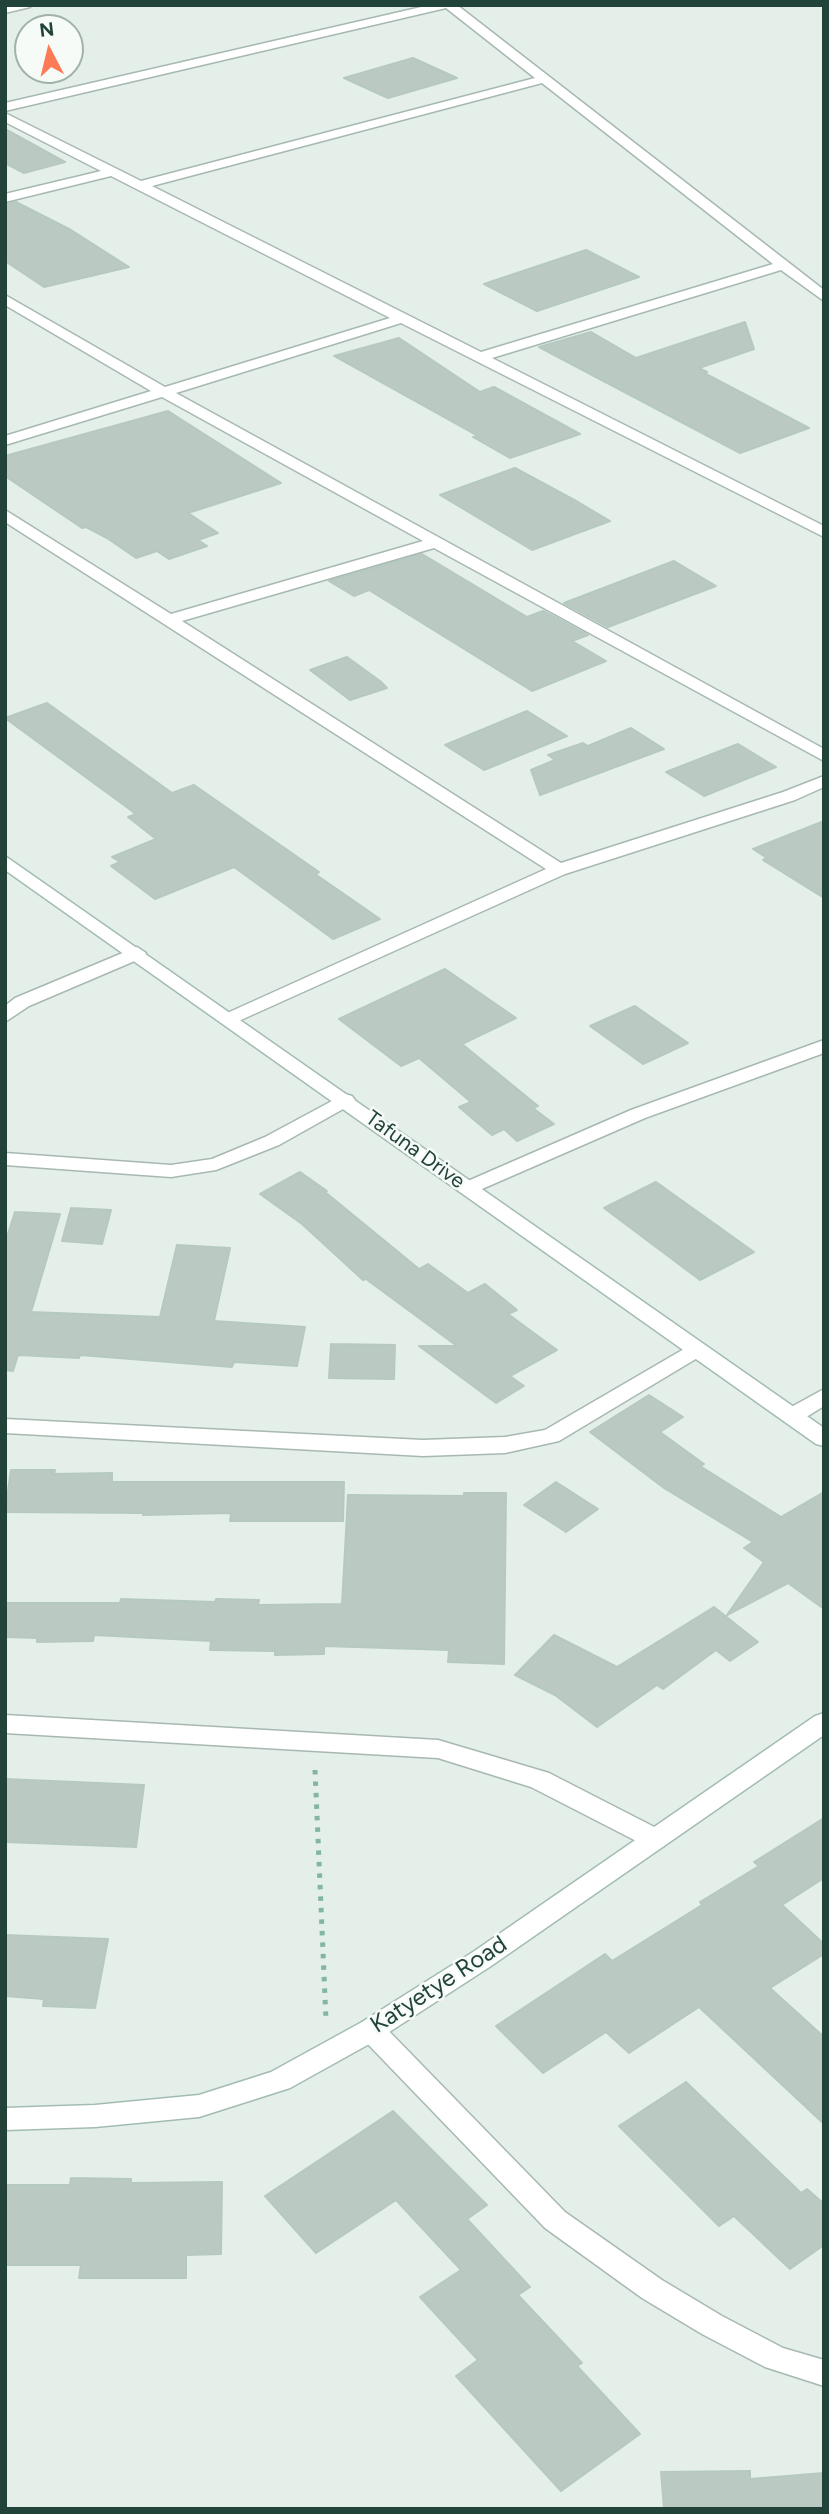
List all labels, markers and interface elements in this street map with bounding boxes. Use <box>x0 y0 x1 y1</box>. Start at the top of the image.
north arrow <box>14 14 84 84</box>
text: N <box>38 17 55 42</box>
street label: Tafuna Drive <box>360 1106 470 1194</box>
street label: Katyetye Road <box>365 1930 513 2040</box>

